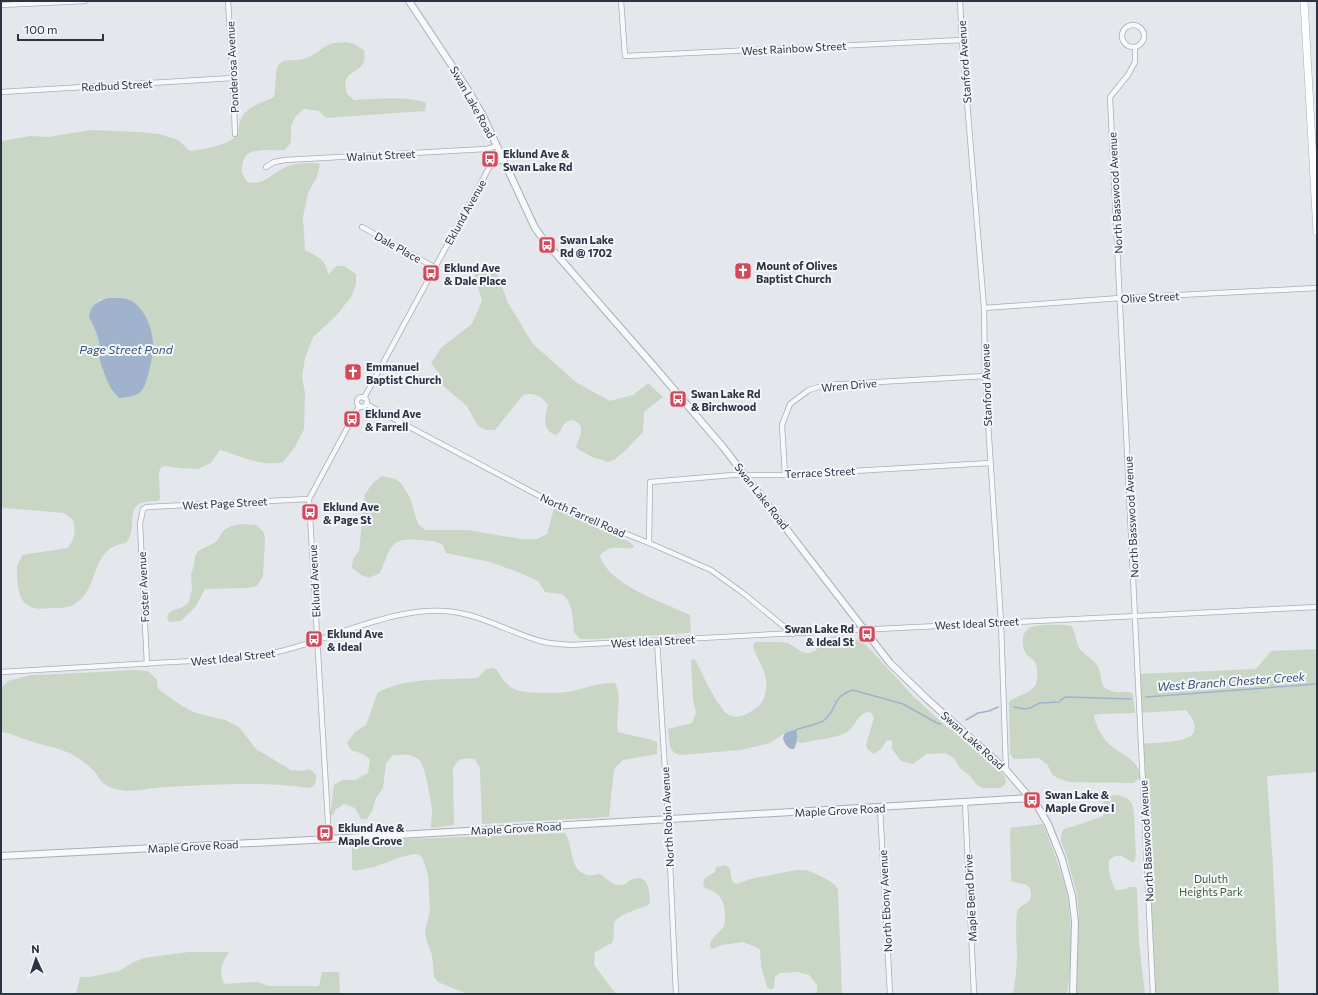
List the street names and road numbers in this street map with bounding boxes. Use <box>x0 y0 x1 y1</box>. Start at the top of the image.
street label: Stanford Avenue <box>955 20 973 104</box>
street label: Ponderosa Avenue <box>223 21 241 113</box>
street label: West Rainbow Street <box>741 39 847 57</box>
street label: Swan Lake Road <box>448 64 498 140</box>
street label: Redbud Street <box>81 77 153 93</box>
street label: North Basswood Avenue <box>1105 132 1125 254</box>
street label: Walnut Street <box>346 147 416 163</box>
street label: Eklund Avenue <box>442 177 488 247</box>
street label: Dale Place <box>372 229 424 265</box>
street label: Olive Street <box>1120 289 1180 305</box>
street label: Stanford Avenue <box>978 343 994 427</box>
street label: Wren Drive <box>821 376 877 394</box>
street label: North Basswood Avenue <box>1121 456 1141 578</box>
street label: Swan Lake Road <box>732 460 792 532</box>
street label: Terrace Street <box>784 464 856 480</box>
street label: North Farrell Road <box>538 490 628 540</box>
street label: West Page Street <box>182 494 268 512</box>
street label: Eklund Avenue <box>306 544 322 618</box>
street label: Foster Avenue <box>135 551 151 623</box>
street label: West Ideal Street <box>934 614 1020 632</box>
street label: West Ideal Street <box>610 632 696 650</box>
street label: West Ideal Street <box>190 646 276 668</box>
street label: Swan Lake Road <box>939 708 1007 772</box>
street label: North Robin Avenue <box>658 766 676 867</box>
street label: North Basswood Avenue <box>1136 780 1156 902</box>
street label: Maple Grove Road <box>794 801 886 819</box>
street label: Maple Grove Road <box>470 819 562 837</box>
street label: Maple Grove Road <box>147 837 239 855</box>
street label: North Ebony Avenue <box>876 849 894 952</box>
street label: Maple Bend Drive <box>961 854 979 942</box>

